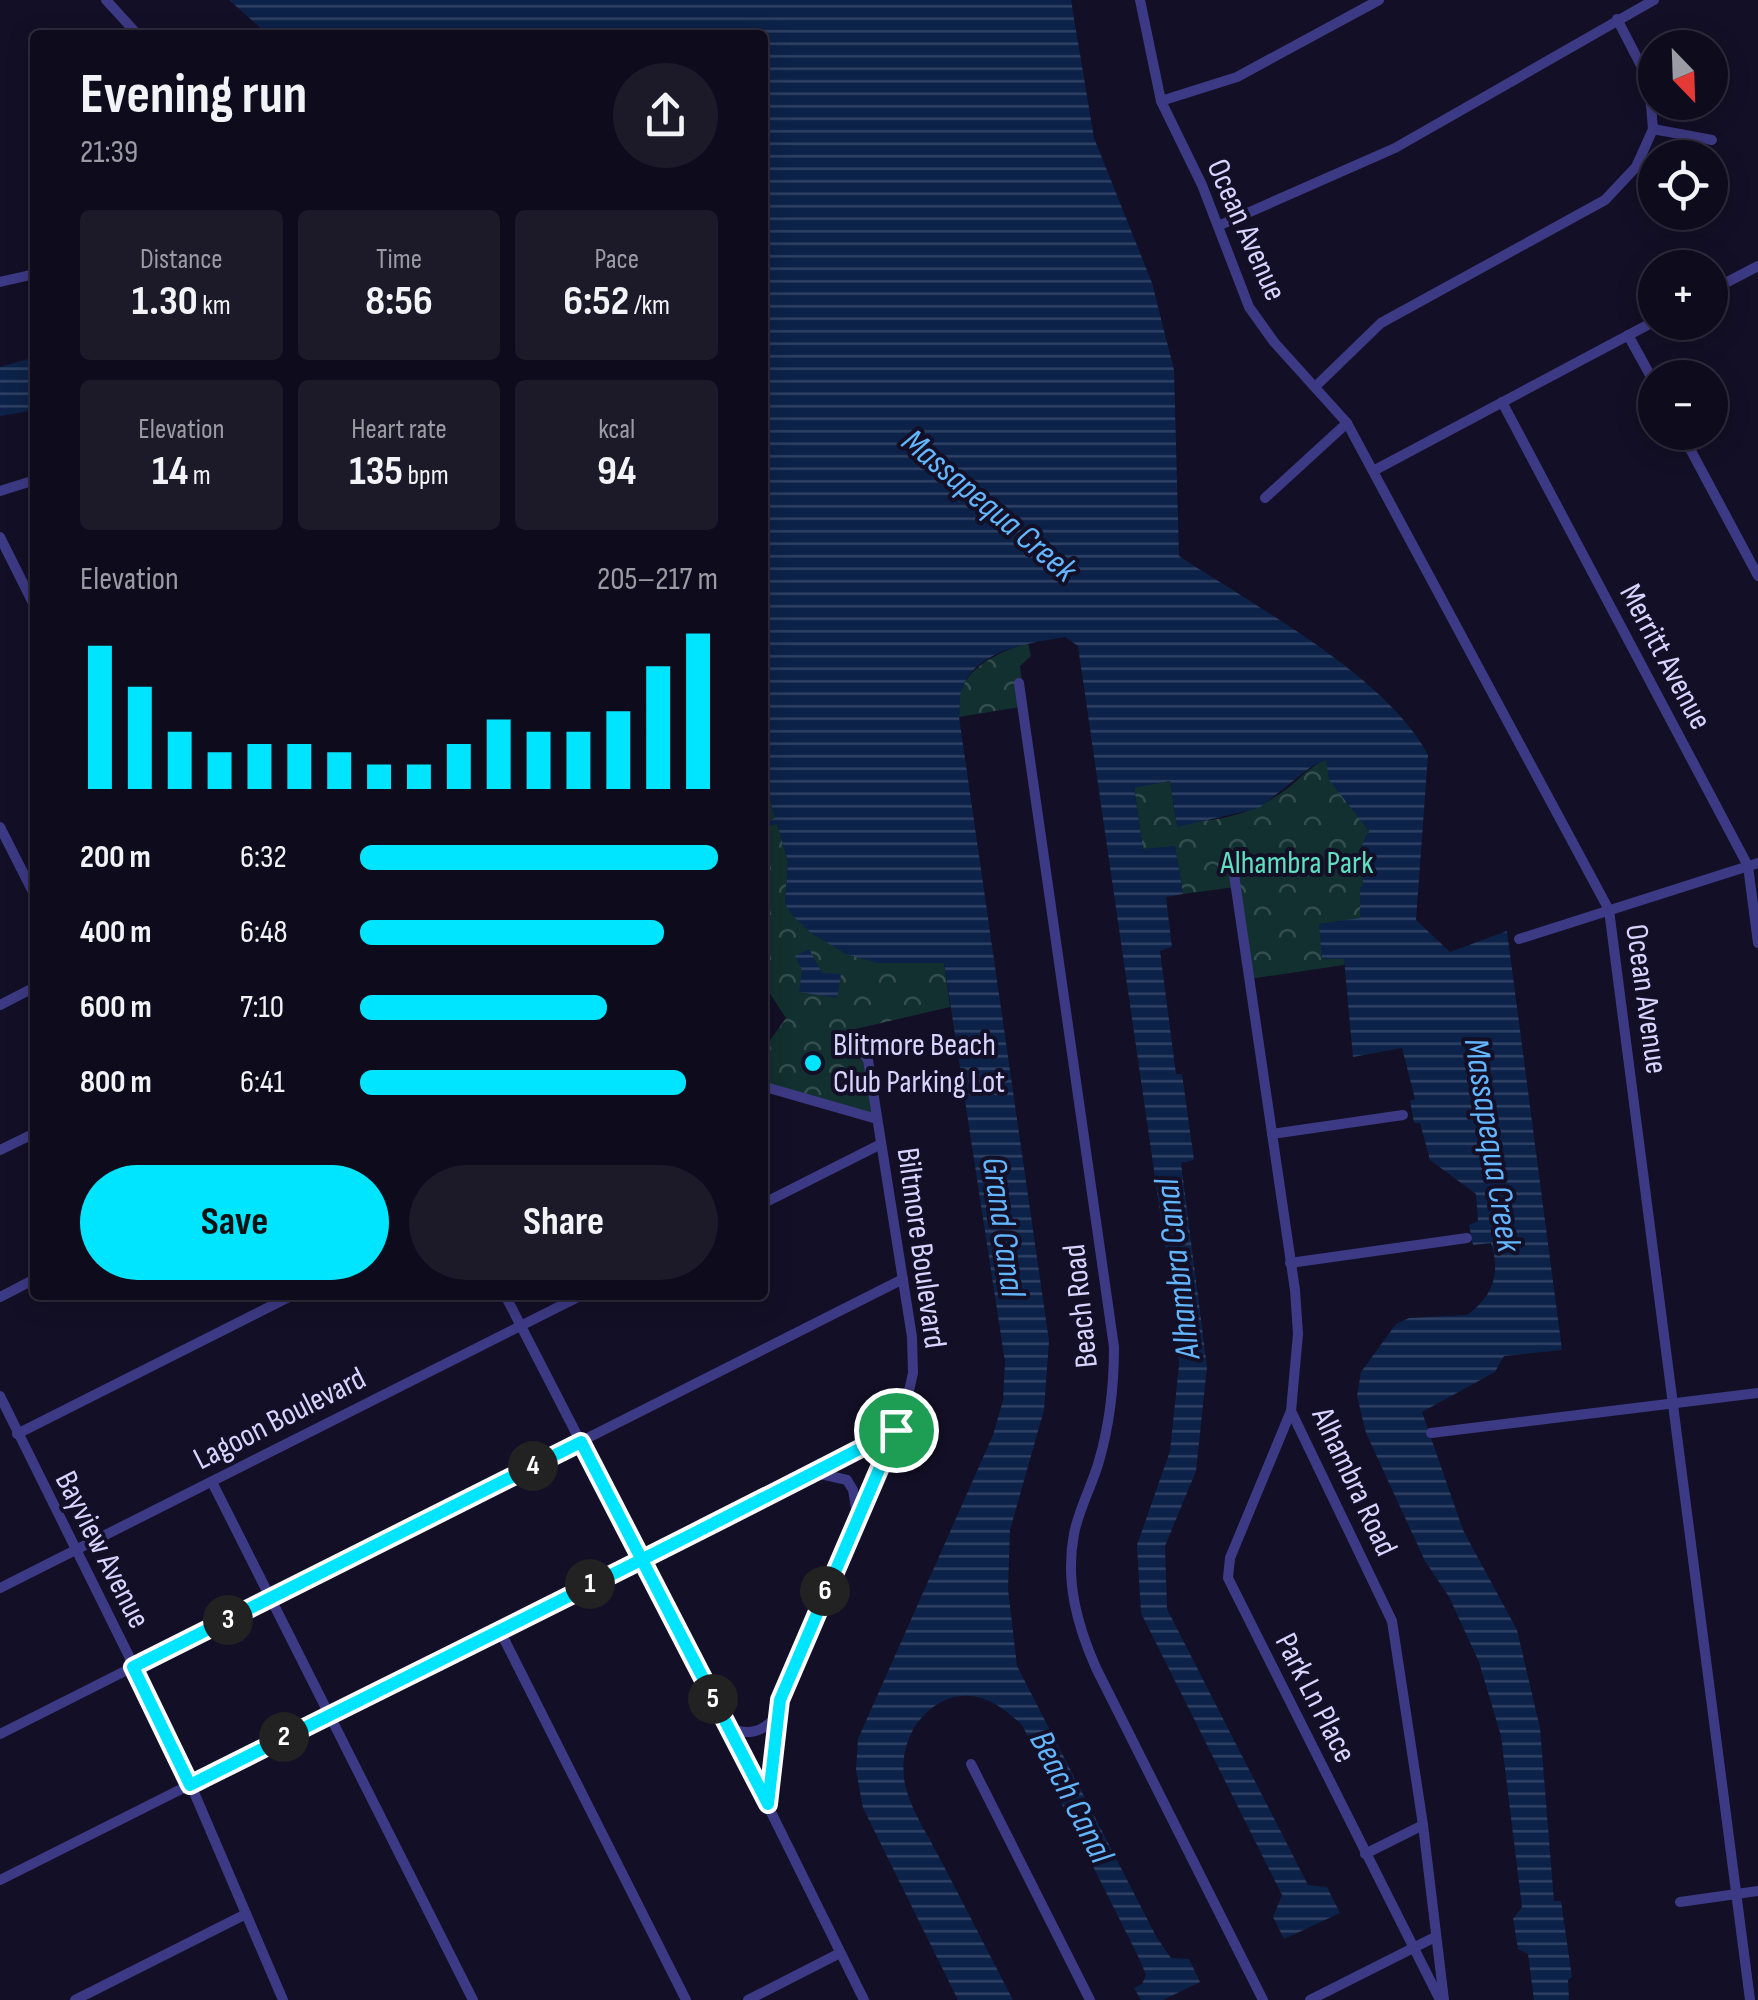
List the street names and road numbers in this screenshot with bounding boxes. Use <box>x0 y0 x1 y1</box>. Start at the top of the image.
street label: Ocean Avenue <box>1198 153 1294 307</box>
street label: Merritt Avenue <box>1610 578 1720 736</box>
street label: Ocean Avenue <box>1616 922 1676 1076</box>
street label: Biltmore Boulevard <box>888 1145 954 1351</box>
street label: Beach Road <box>1055 1242 1107 1370</box>
street label: Lagoon Boulevard <box>187 1359 373 1479</box>
street label: Alhambra Road <box>1302 1401 1405 1562</box>
street label: Bayview Avenue <box>46 1465 158 1635</box>
street label: Park Ln Place <box>1266 1627 1364 1769</box>

